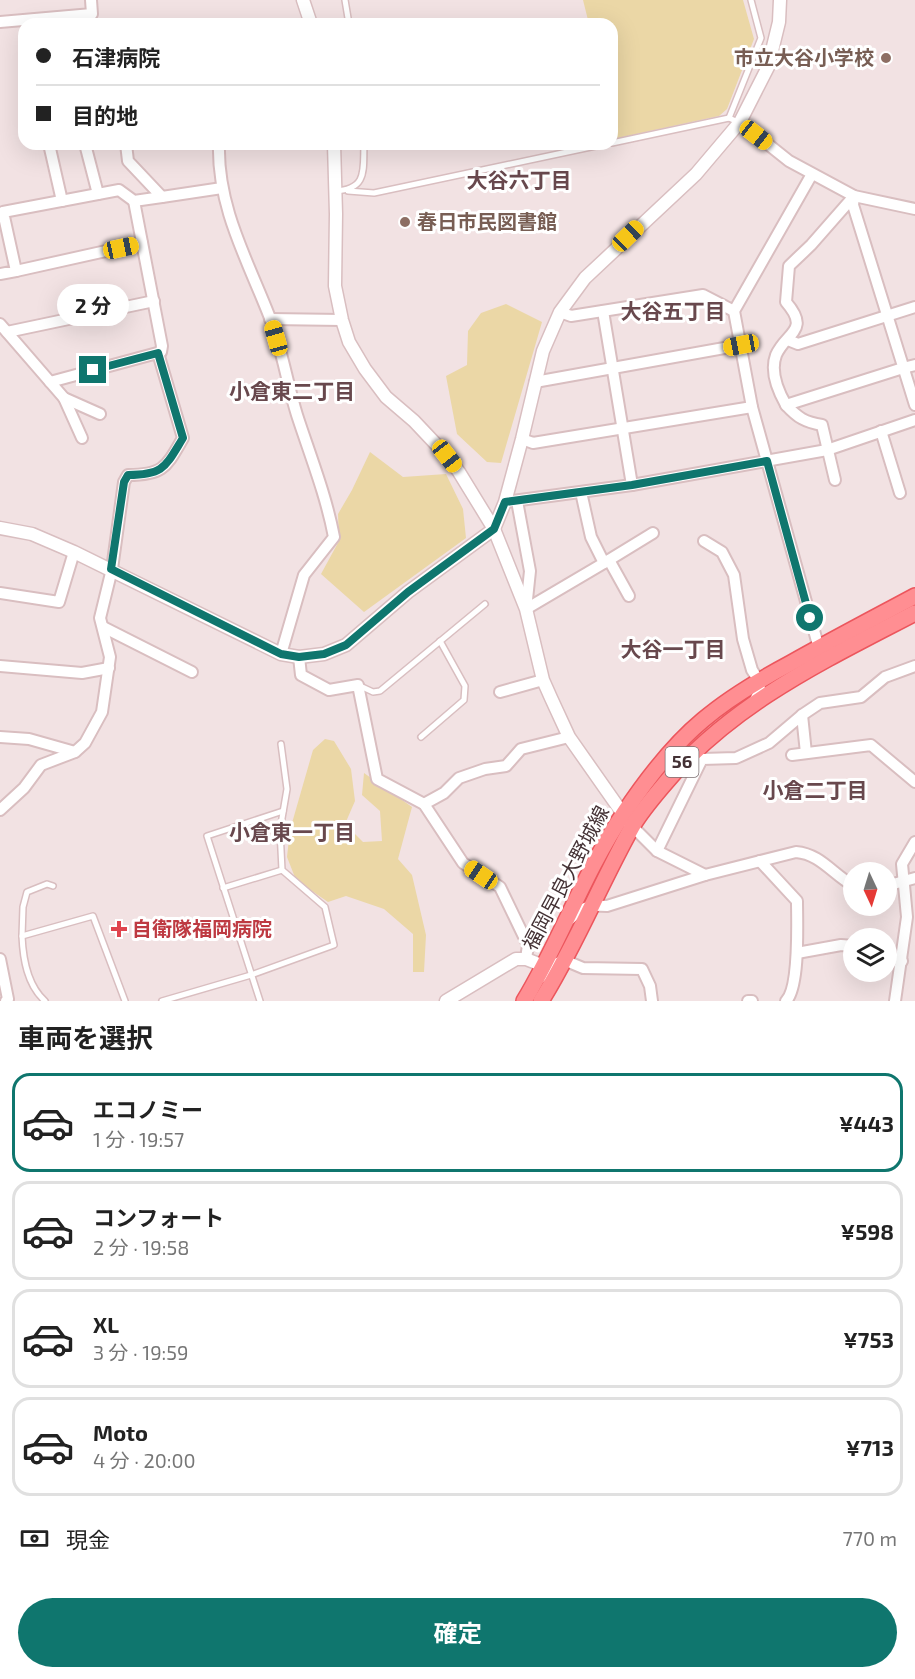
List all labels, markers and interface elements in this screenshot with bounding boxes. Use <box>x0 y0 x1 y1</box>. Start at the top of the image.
text: 石津病院 <box>72 44 160 70</box>
place label: 市立大谷小学校 <box>734 45 874 69</box>
marker: 市立大谷小学校 <box>879 51 893 65</box>
text: 目的地 <box>72 102 138 128</box>
car <box>736 117 776 153</box>
district label: 大谷六丁目 <box>467 167 572 192</box>
place label: 春日市民図書館 <box>417 209 557 233</box>
marker: 春日市民図書館 <box>398 215 412 229</box>
car <box>609 217 647 255</box>
car <box>102 235 140 261</box>
callout: 2 分 <box>57 283 129 325</box>
text: 2 分 <box>75 293 111 317</box>
district label: 大谷五丁目 <box>621 298 726 323</box>
car <box>262 318 290 358</box>
car <box>722 333 760 357</box>
route end <box>79 356 106 383</box>
district label: 小倉東二丁目 <box>229 378 355 403</box>
car <box>429 436 465 476</box>
route start <box>796 604 823 631</box>
district label: 大谷一丁目 <box>621 636 726 661</box>
road number: 56 <box>666 747 698 777</box>
district label: 小倉二丁目 <box>763 777 868 802</box>
street label: 福岡早良大野城線 <box>517 801 613 954</box>
district label: 小倉東一丁目 <box>229 819 355 844</box>
car <box>461 857 501 893</box>
north arrow <box>843 862 897 916</box>
map controls <box>843 862 897 982</box>
place label: 自衛隊福岡病院 <box>132 916 272 940</box>
marker: 自衛隊福岡病院 <box>110 920 128 938</box>
button: layers <box>843 928 897 982</box>
text: 車両を選択 <box>18 1021 153 1053</box>
icon: car <box>21 1096 75 1150</box>
text: エコノミー <box>93 1096 203 1122</box>
text: ¥443 <box>839 1110 894 1136</box>
text: 1 分 · 19:57 <box>93 1127 184 1151</box>
icon: car <box>21 1204 75 1258</box>
text: コンフォート <box>93 1204 224 1230</box>
text: ¥598 <box>841 1218 894 1244</box>
text: 2 分 · 19:58 <box>93 1235 189 1259</box>
text: XL <box>93 1311 119 1337</box>
icon: car <box>21 1312 75 1366</box>
text: ¥753 <box>843 1326 894 1352</box>
text: 3 分 · 19:59 <box>93 1340 189 1364</box>
text: Moto <box>93 1419 148 1445</box>
icon: car <box>21 1420 75 1474</box>
text: ¥713 <box>846 1434 894 1460</box>
text: 4 分 · 20:00 <box>93 1448 196 1472</box>
icon: cash <box>18 1522 51 1555</box>
text: 現金 <box>66 1526 110 1552</box>
text: 770 m <box>842 1526 897 1550</box>
button: 確定 <box>18 1598 897 1667</box>

